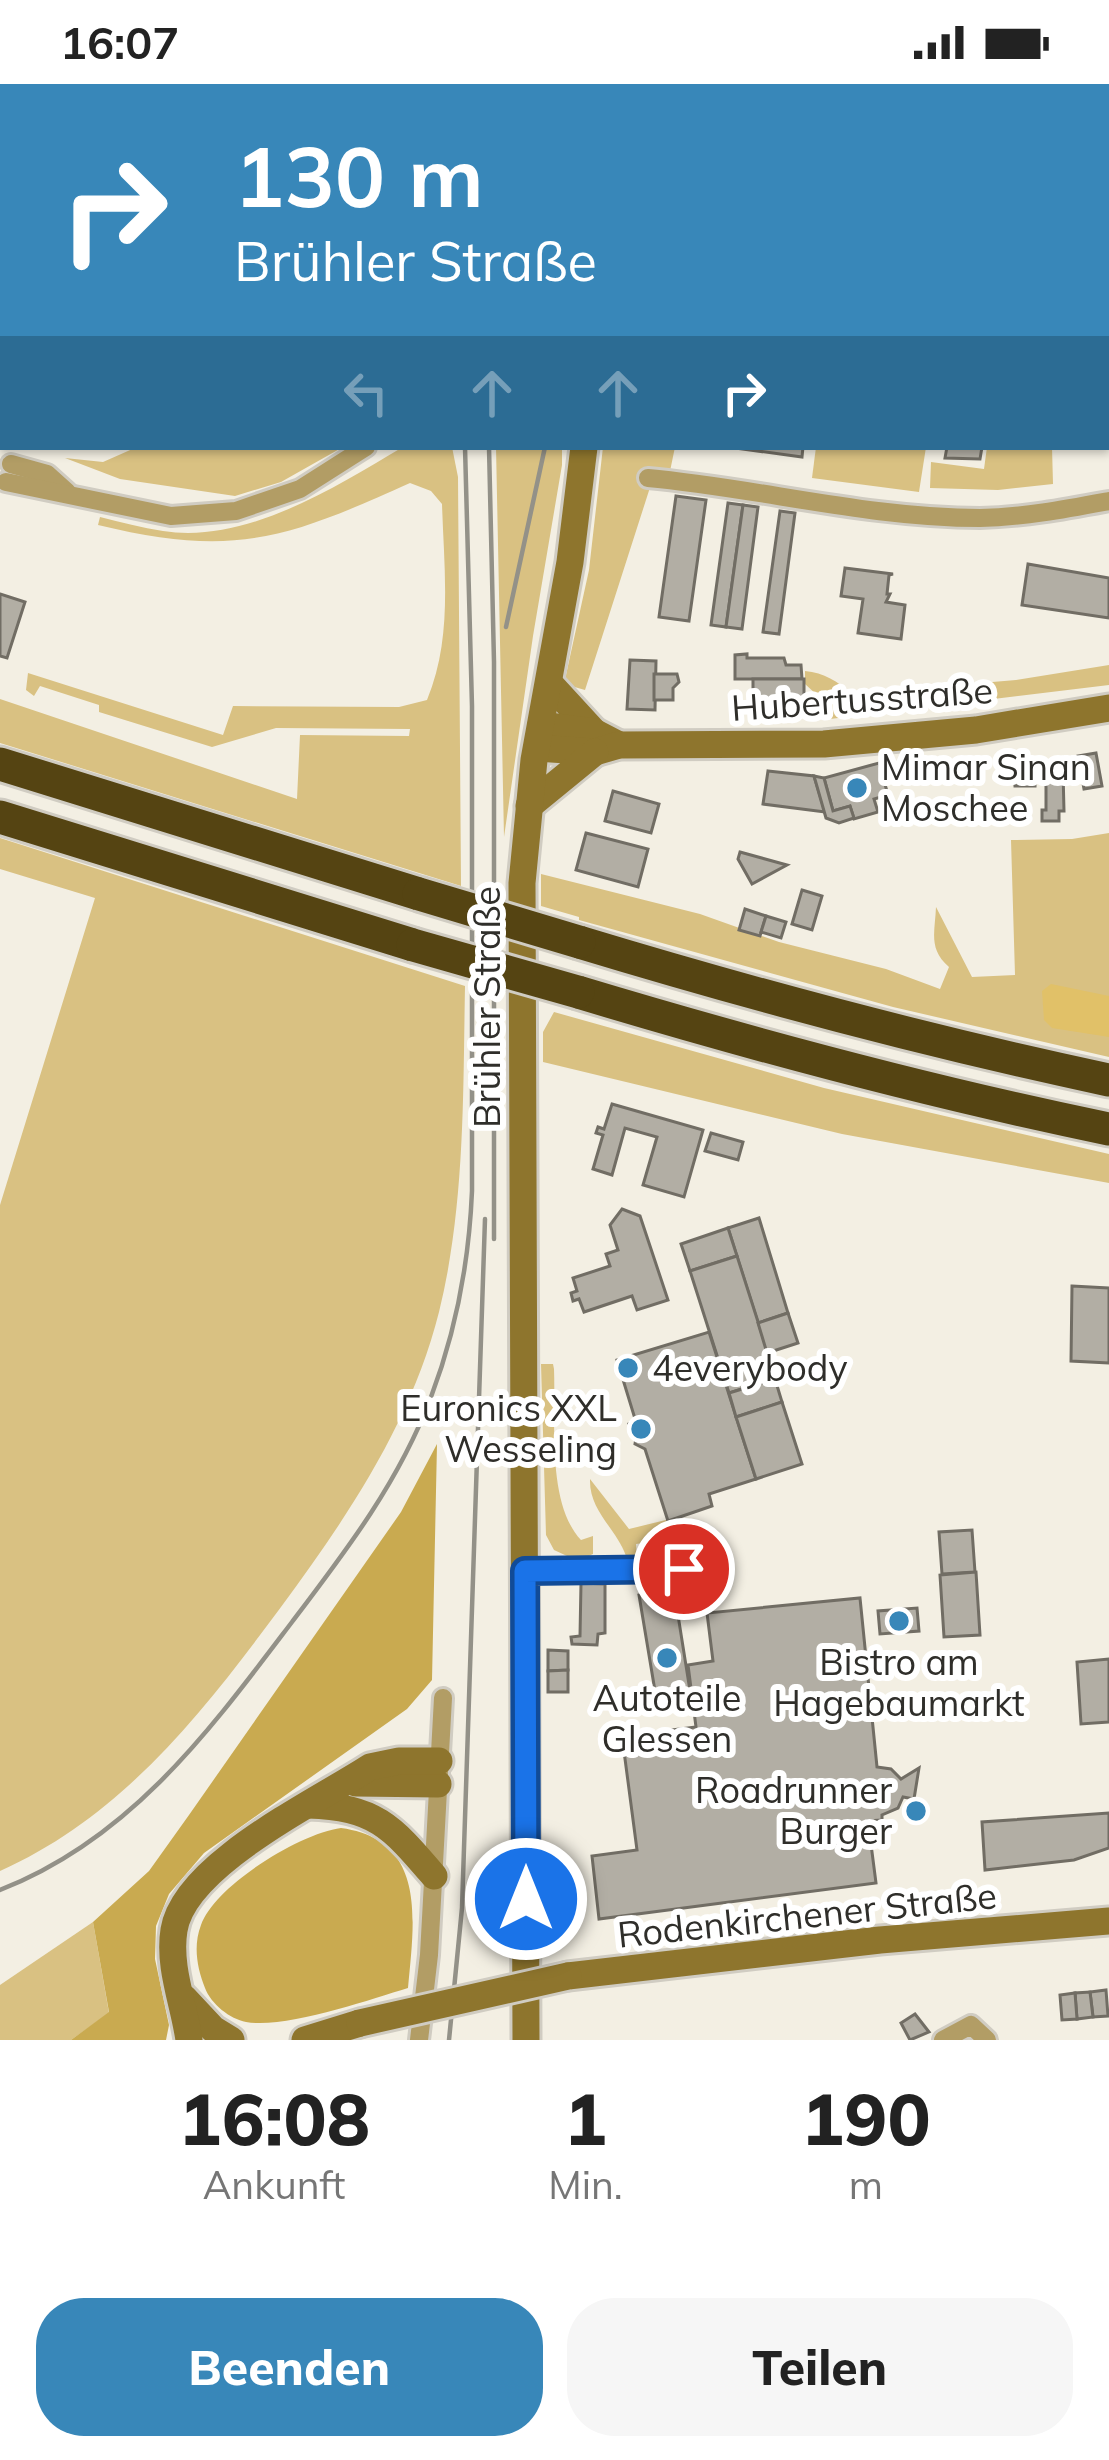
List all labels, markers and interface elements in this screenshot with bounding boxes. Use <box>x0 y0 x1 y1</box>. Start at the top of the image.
text: 16:07 <box>60 14 179 70</box>
text: 130 m <box>234 123 484 228</box>
icon: right <box>36 132 192 288</box>
text: Brühler Straße <box>234 227 597 295</box>
icon: left <box>333 360 399 426</box>
icon: ahead <box>459 360 525 426</box>
icon: ahead <box>585 360 651 426</box>
icon: right <box>711 360 777 426</box>
street label: Hubertusstraße <box>730 667 994 730</box>
place label: Mimar Sinan Moschee <box>881 744 1091 830</box>
marker: Mimar Sinan Moschee <box>844 775 870 801</box>
street label: Brühler Straße <box>464 886 509 1128</box>
place label: 4everybody <box>652 1345 848 1390</box>
marker: 4everybody <box>615 1355 641 1381</box>
place label: Euronics XXL Wesseling <box>400 1385 617 1471</box>
marker: Euronics XXL Wesseling <box>628 1416 654 1442</box>
pin <box>633 1518 735 1620</box>
icon: arrive <box>651 1536 717 1602</box>
marker: Bistro am Hagebaumarkt <box>886 1608 912 1634</box>
place label: Bistro am Hagebaumarkt <box>773 1639 1025 1725</box>
marker: Autoteile Glessen <box>654 1645 680 1671</box>
place label: Autoteile Glessen <box>593 1675 741 1761</box>
place label: Roadrunner Burger <box>695 1767 892 1853</box>
marker: Roadrunner Burger <box>903 1798 929 1824</box>
position arrow <box>463 1836 589 1962</box>
street label: Rodenkirchener Straße <box>615 1872 999 1957</box>
text: 16:08 <box>178 2073 370 2163</box>
text: 1 <box>564 2073 607 2163</box>
text: 190 <box>801 2073 931 2163</box>
text: Ankunft <box>203 2160 346 2209</box>
text: Min. <box>548 2160 623 2209</box>
text: m <box>849 2160 883 2209</box>
button: Beenden <box>36 2298 543 2436</box>
button: Teilen <box>567 2298 1073 2436</box>

